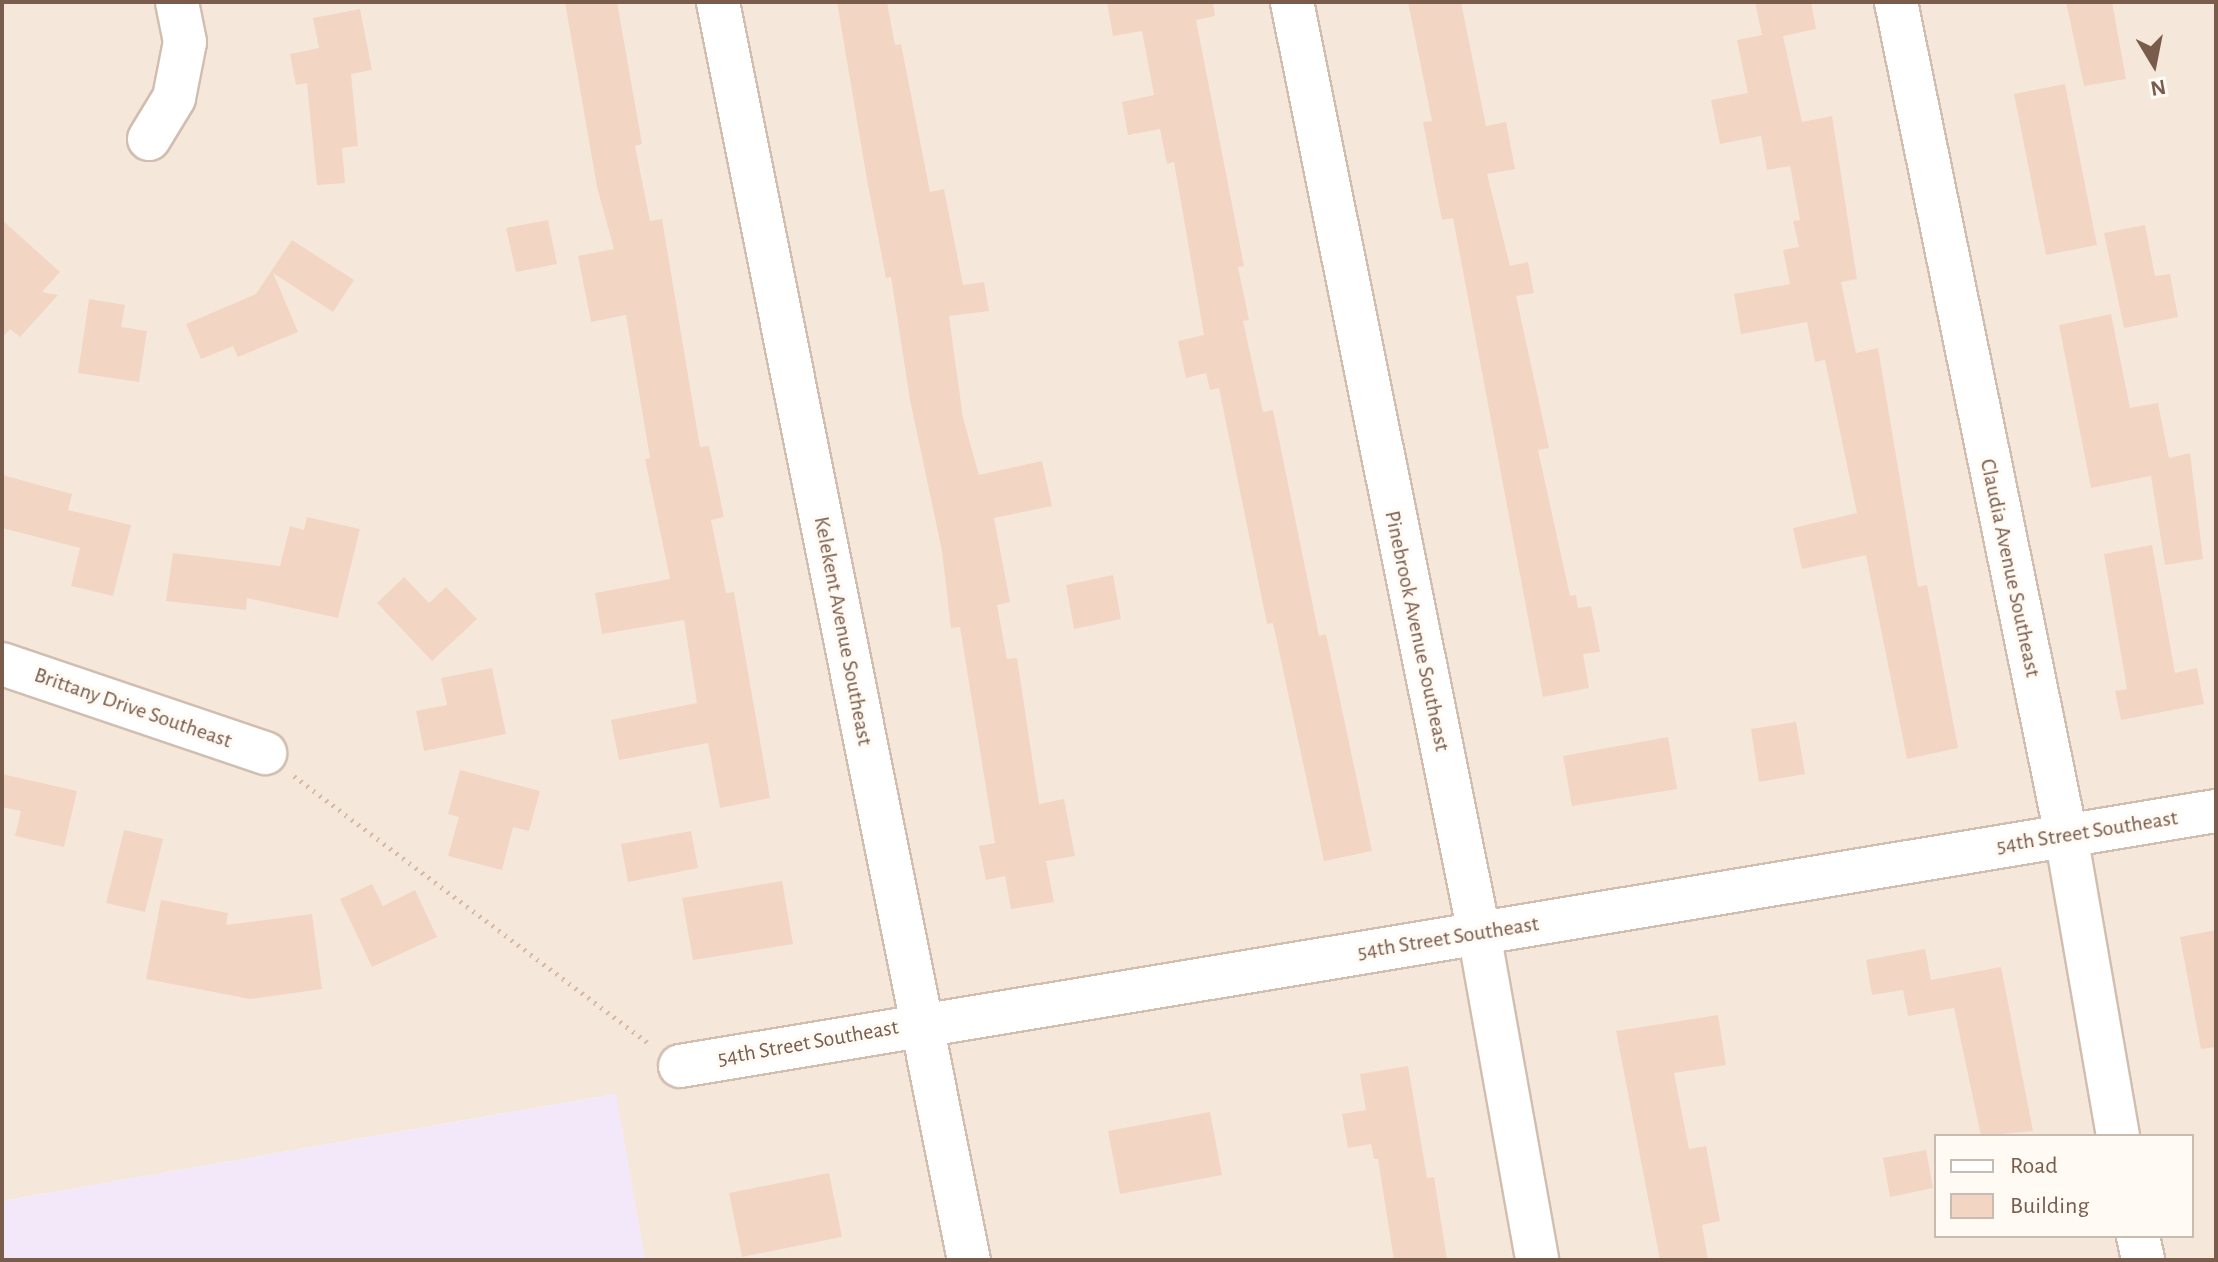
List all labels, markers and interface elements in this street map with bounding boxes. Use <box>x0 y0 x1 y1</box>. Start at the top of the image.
north arrow <box>2114 24 2194 104</box>
text: N <box>2149 75 2168 100</box>
street label: Claudia Avenue Southeast <box>1974 456 2046 680</box>
street label: Pinebrook Avenue Southeast <box>1379 508 1455 754</box>
street label: Kelekent Avenue Southeast <box>808 514 878 748</box>
street label: Brittany Drive Southeast <box>31 662 235 754</box>
street label: 54th Street Southeast <box>1994 805 2180 859</box>
street label: 54th Street Southeast <box>1355 911 1541 965</box>
street label: 54th Street Southeast <box>716 1014 900 1072</box>
legend <box>1934 1134 2194 1238</box>
text: Road <box>2010 1154 2058 1178</box>
text: Building <box>2010 1194 2089 1218</box>

